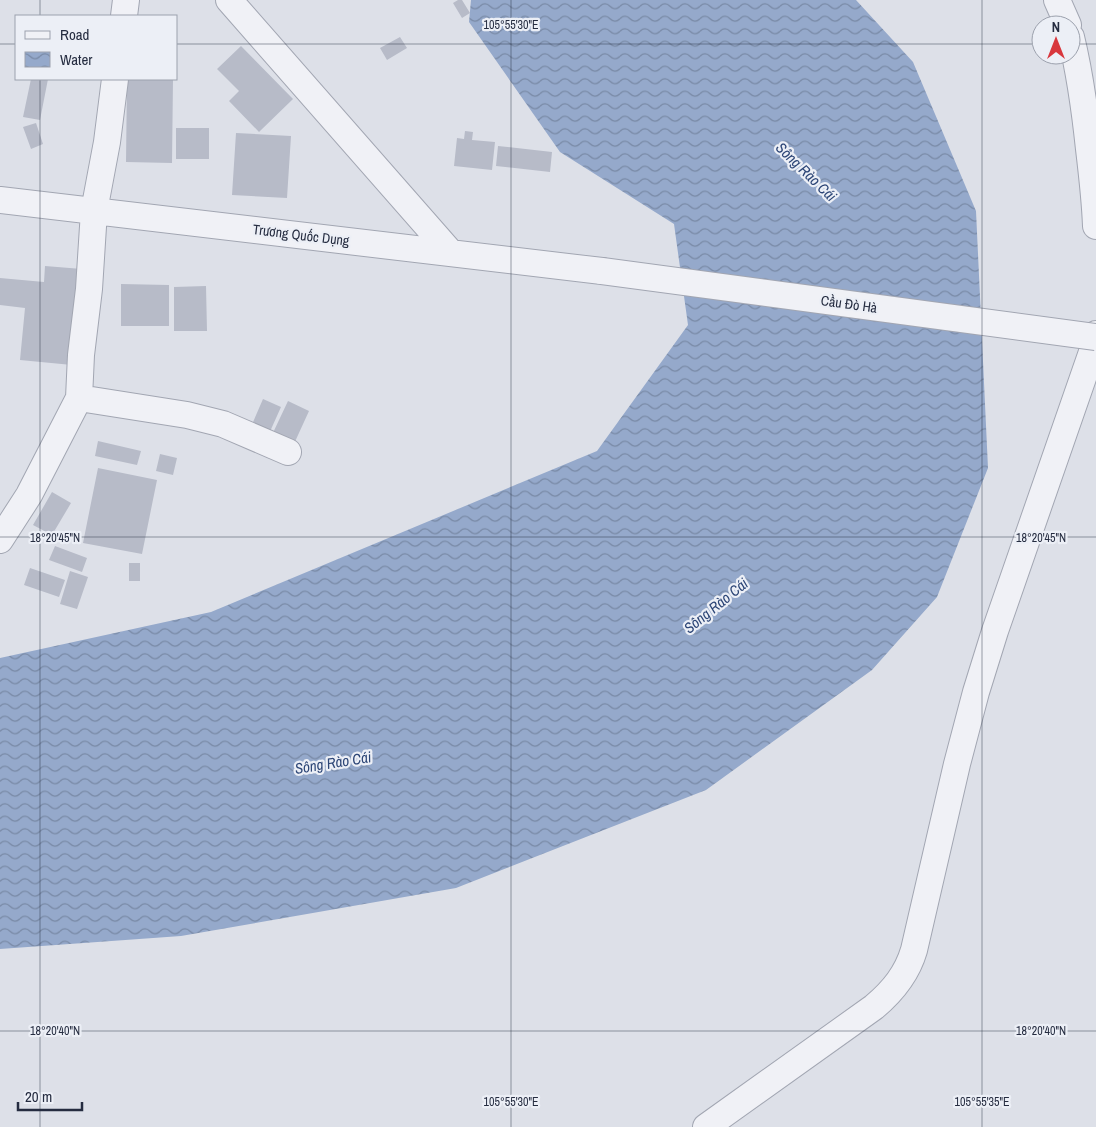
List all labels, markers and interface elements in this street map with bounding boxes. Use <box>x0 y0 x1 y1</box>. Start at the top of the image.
legend <box>15 15 178 80</box>
north arrow <box>1031 15 1081 65</box>
text: 105°55'30"E <box>483 17 539 33</box>
text: N <box>1052 18 1060 36</box>
text: Road <box>60 24 89 45</box>
text: Water <box>60 49 92 70</box>
water label: Sông Rào Cái <box>771 137 842 206</box>
street label: Trương Quốc Dụng <box>252 220 351 250</box>
street label: Cầu Đò Hà <box>820 291 879 317</box>
text: 18°20'45"N <box>30 530 80 546</box>
text: 18°20'45"N <box>1016 530 1066 546</box>
water label: Sông Rào Cái <box>679 573 753 638</box>
water label: Sông Rào Cái <box>293 746 373 779</box>
text: 18°20'40"N <box>30 1023 80 1039</box>
text: 18°20'40"N <box>1016 1023 1066 1039</box>
scale bar <box>18 1080 81 1112</box>
text: 20 m <box>25 1086 52 1107</box>
text: 105°55'30"E <box>483 1094 539 1110</box>
text: 105°55'35"E <box>954 1094 1010 1110</box>

